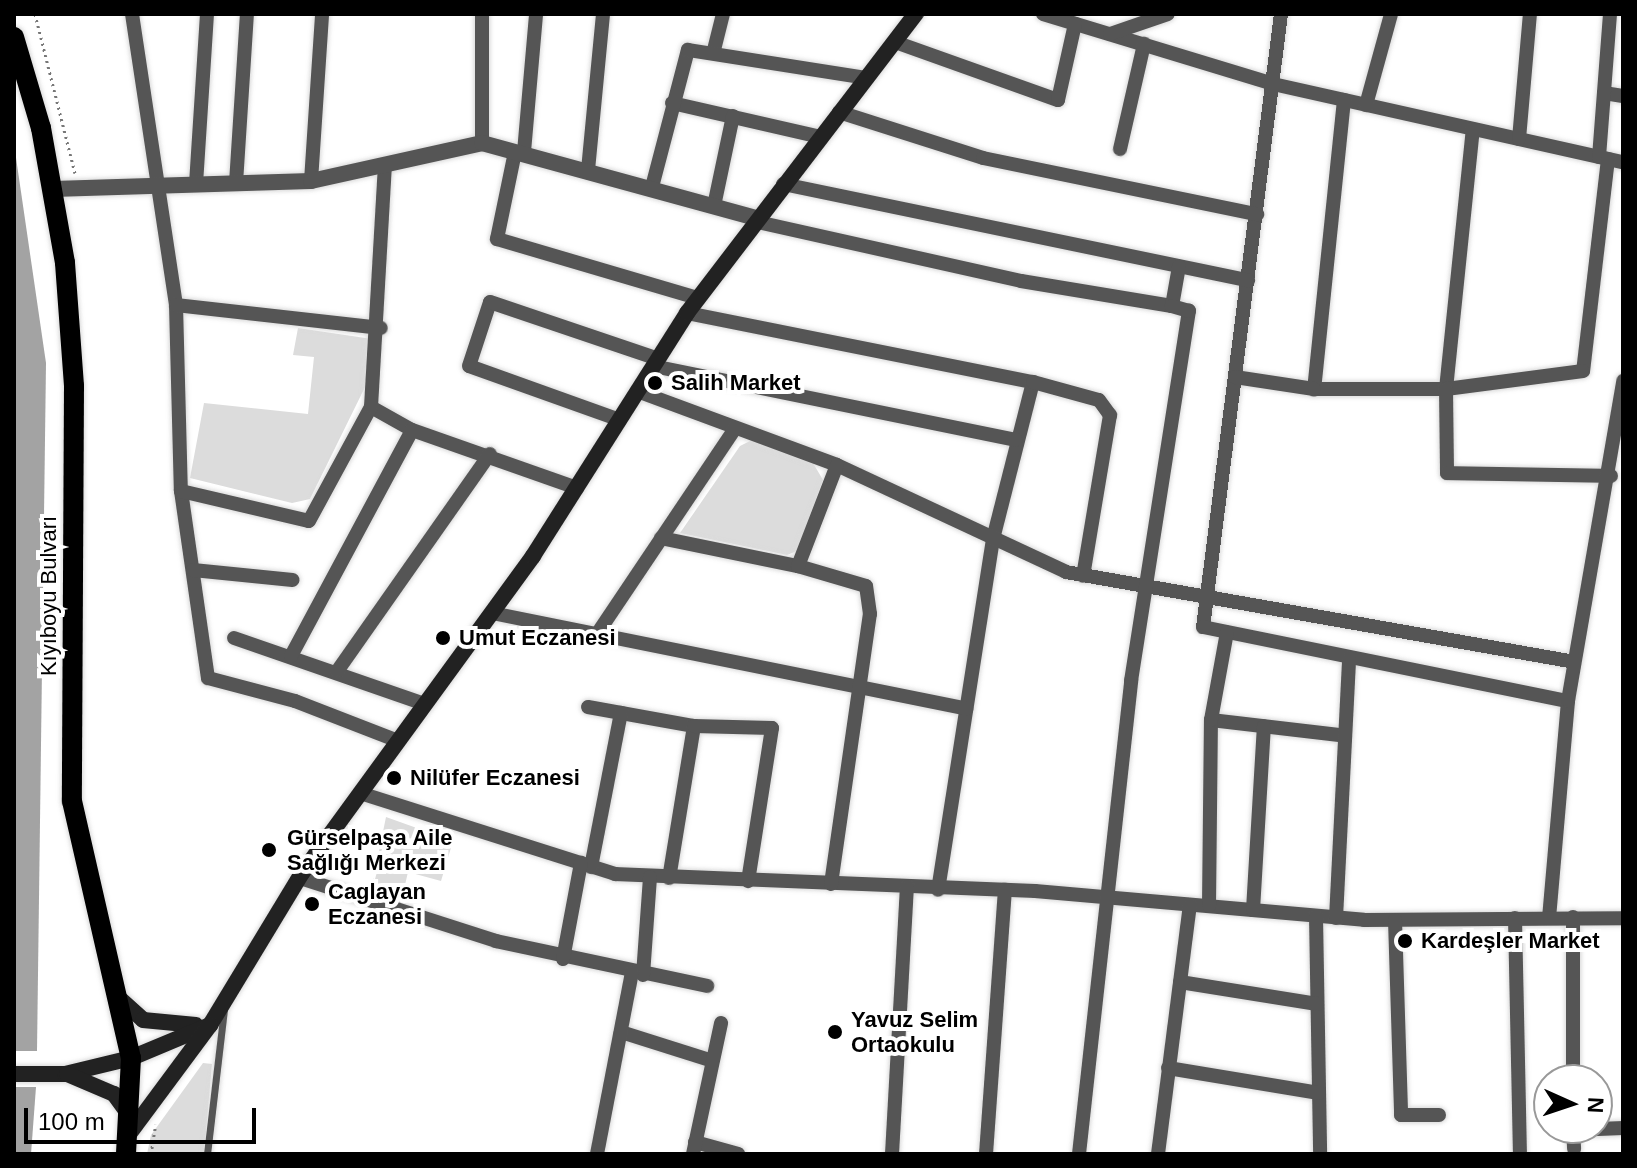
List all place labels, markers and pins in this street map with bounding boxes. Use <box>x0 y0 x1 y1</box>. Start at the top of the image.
place label: Salih Market <box>671 370 801 396</box>
marker: Salih Market <box>646 374 664 392</box>
place label: Umut Eczanesi <box>459 625 615 651</box>
marker: Umut Eczanesi <box>434 629 452 647</box>
place label: Nilüfer Eczanesi <box>410 765 580 791</box>
marker: Nilüfer Eczanesi <box>385 769 403 787</box>
place label: Gürselpaşa Aile Sağlığı Merkezi <box>287 824 453 876</box>
marker: Gürselpaşa Aile Sağlığı Merkezi <box>258 839 280 861</box>
place label: Caglayan Eczanesi <box>328 878 426 930</box>
marker: Caglayan Eczanesi <box>303 895 321 913</box>
place label: Kardeşler Market <box>1421 928 1600 954</box>
marker: Kardeşler Market <box>1396 932 1414 950</box>
place label: Yavuz Selim Ortaokulu <box>851 1006 978 1058</box>
marker: Yavuz Selim Ortaokulu <box>826 1023 844 1041</box>

